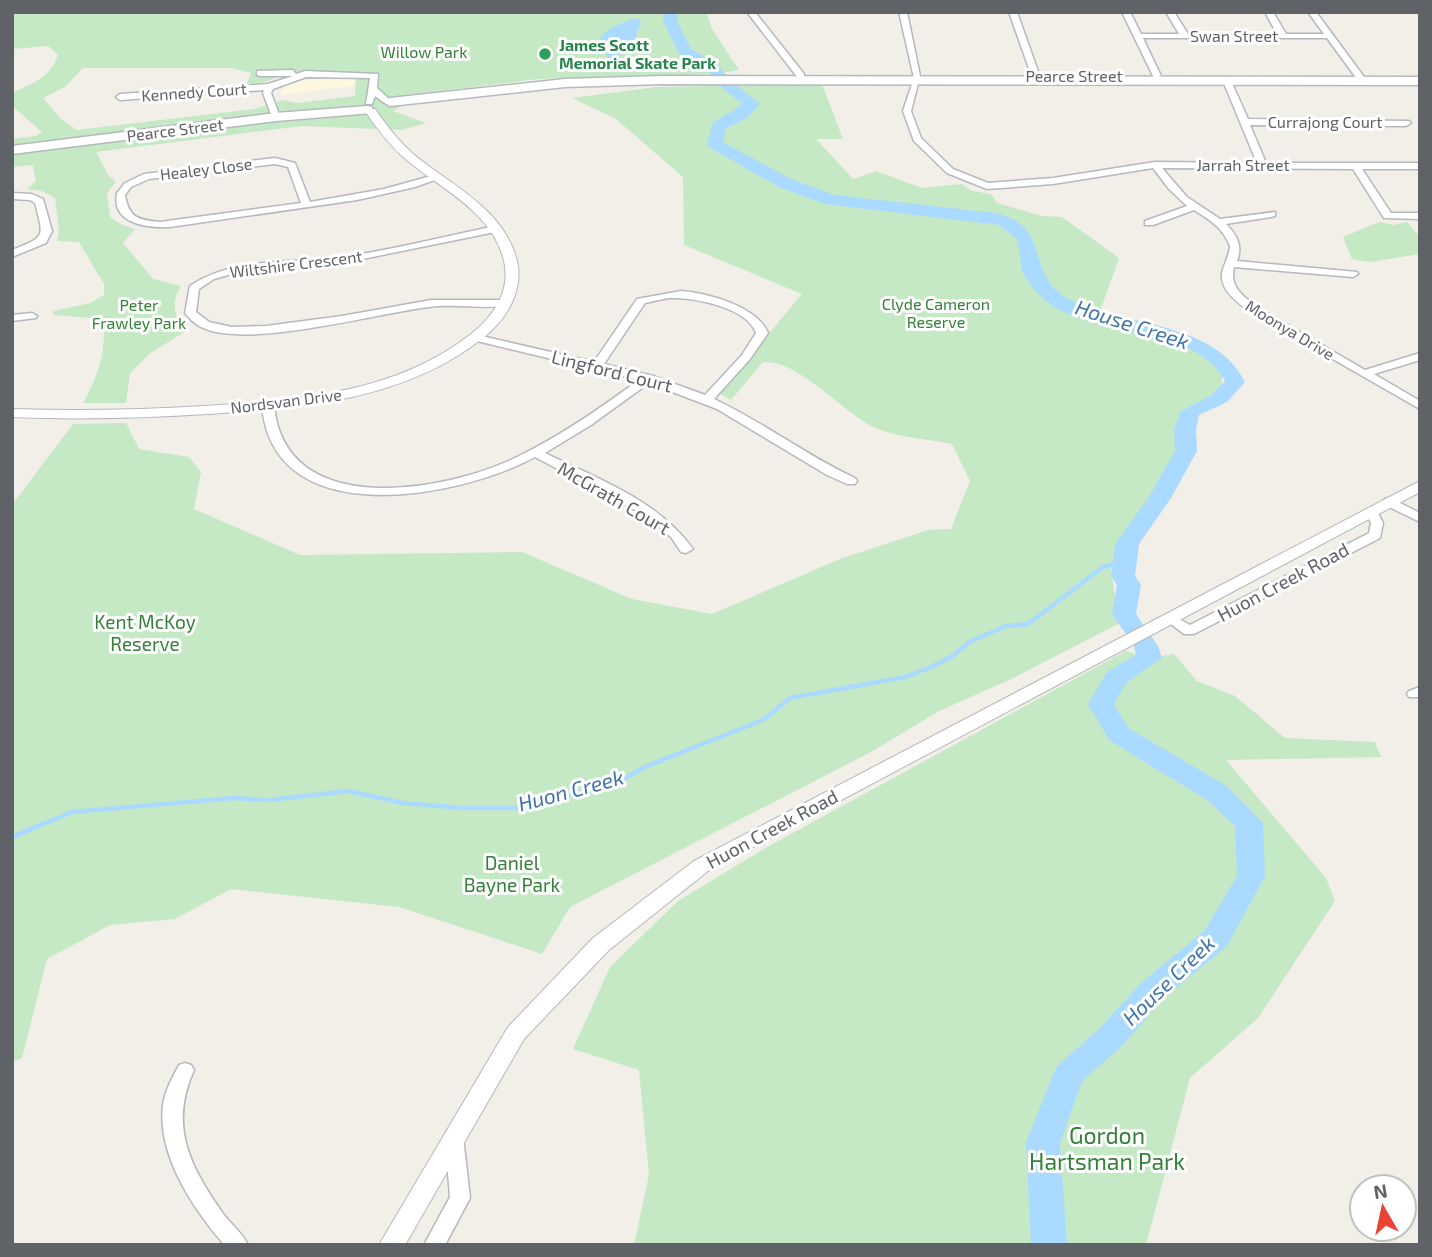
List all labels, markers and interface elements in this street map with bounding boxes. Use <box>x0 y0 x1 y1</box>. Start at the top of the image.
street label: Swan Street <box>1190 26 1278 45</box>
place label: James Scott Memorial Skate Park <box>559 35 716 72</box>
park label: Willow Park <box>381 42 467 61</box>
marker: James Scott Memorial Skate Park <box>537 46 553 62</box>
street label: Pearce Street <box>1025 66 1123 85</box>
street label: Kennedy Court <box>141 78 247 105</box>
street label: Currajong Court <box>1268 112 1382 132</box>
street label: Pearce Street <box>126 114 224 145</box>
street label: Healey Close <box>159 153 253 184</box>
street label: Jarrah Street <box>1196 155 1290 174</box>
street label: Wiltshire Crescent <box>229 246 363 281</box>
water label: House Creek <box>1073 293 1192 354</box>
park label: Clyde Cameron Reserve <box>882 294 990 331</box>
park label: Peter Frawley Park <box>92 295 186 332</box>
street label: Moonya Drive <box>1242 296 1338 364</box>
street label: Lingford Court <box>549 344 675 397</box>
street label: Nordsvan Drive <box>229 384 343 417</box>
street label: McGrath Court <box>554 456 674 539</box>
street label: Huon Creek Road <box>1213 537 1352 626</box>
park label: Kent McKoy Reserve <box>94 610 196 655</box>
water label: Huon Creek <box>515 763 626 816</box>
street label: Huon Creek Road <box>702 784 841 873</box>
park label: Daniel Bayne Park <box>464 851 561 896</box>
water label: House Creek <box>1117 930 1219 1030</box>
park label: Gordon Hartsman Park <box>1029 1121 1185 1175</box>
north arrow <box>1348 1173 1418 1243</box>
text: N <box>1372 1178 1389 1203</box>

